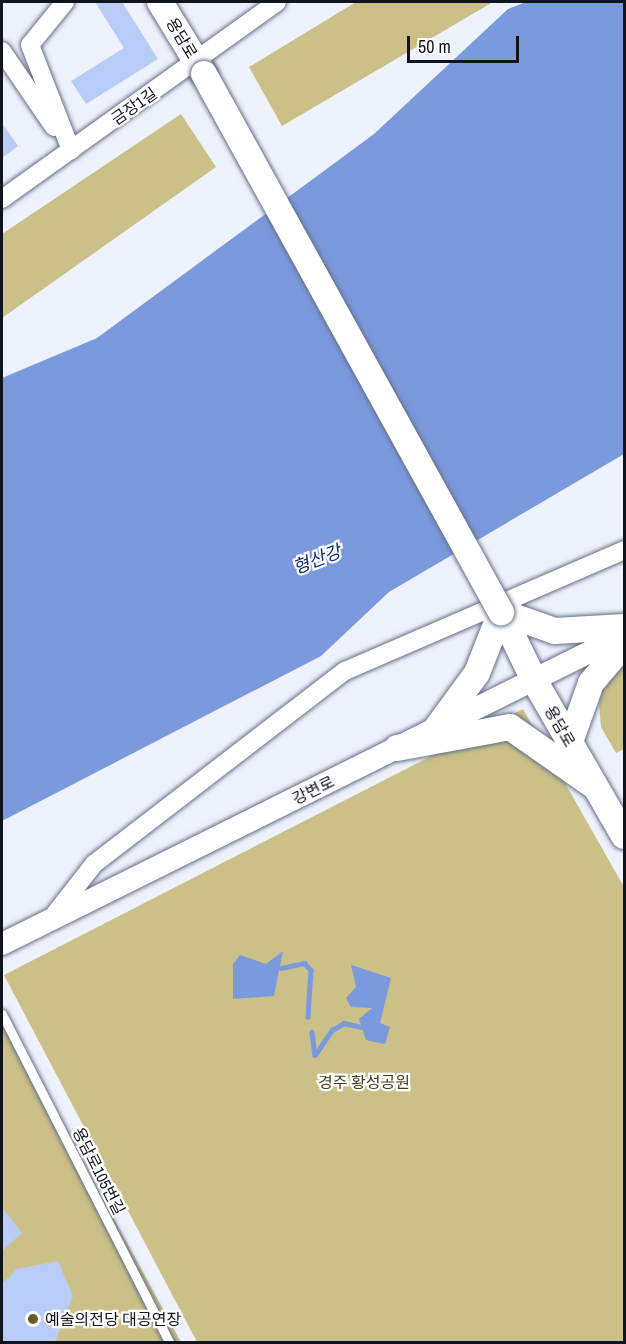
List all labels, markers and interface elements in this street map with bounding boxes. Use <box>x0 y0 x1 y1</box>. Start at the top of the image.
street label: 용담로 <box>162 14 202 62</box>
scale bar <box>410 24 522 62</box>
text: 50 m <box>418 34 451 59</box>
street label: 금장1길 <box>107 83 161 129</box>
water label: 형산강 <box>290 541 344 579</box>
street label: 용담로 <box>541 702 579 750</box>
street label: 강변로 <box>289 772 337 808</box>
park label: 경주 황성공원 <box>318 1072 410 1092</box>
street label: 용담로105번길 <box>69 1124 129 1218</box>
place label: 예술의전당 대공연장 <box>45 1309 181 1329</box>
marker: 예술의전당 대공연장 <box>26 1312 40 1326</box>

